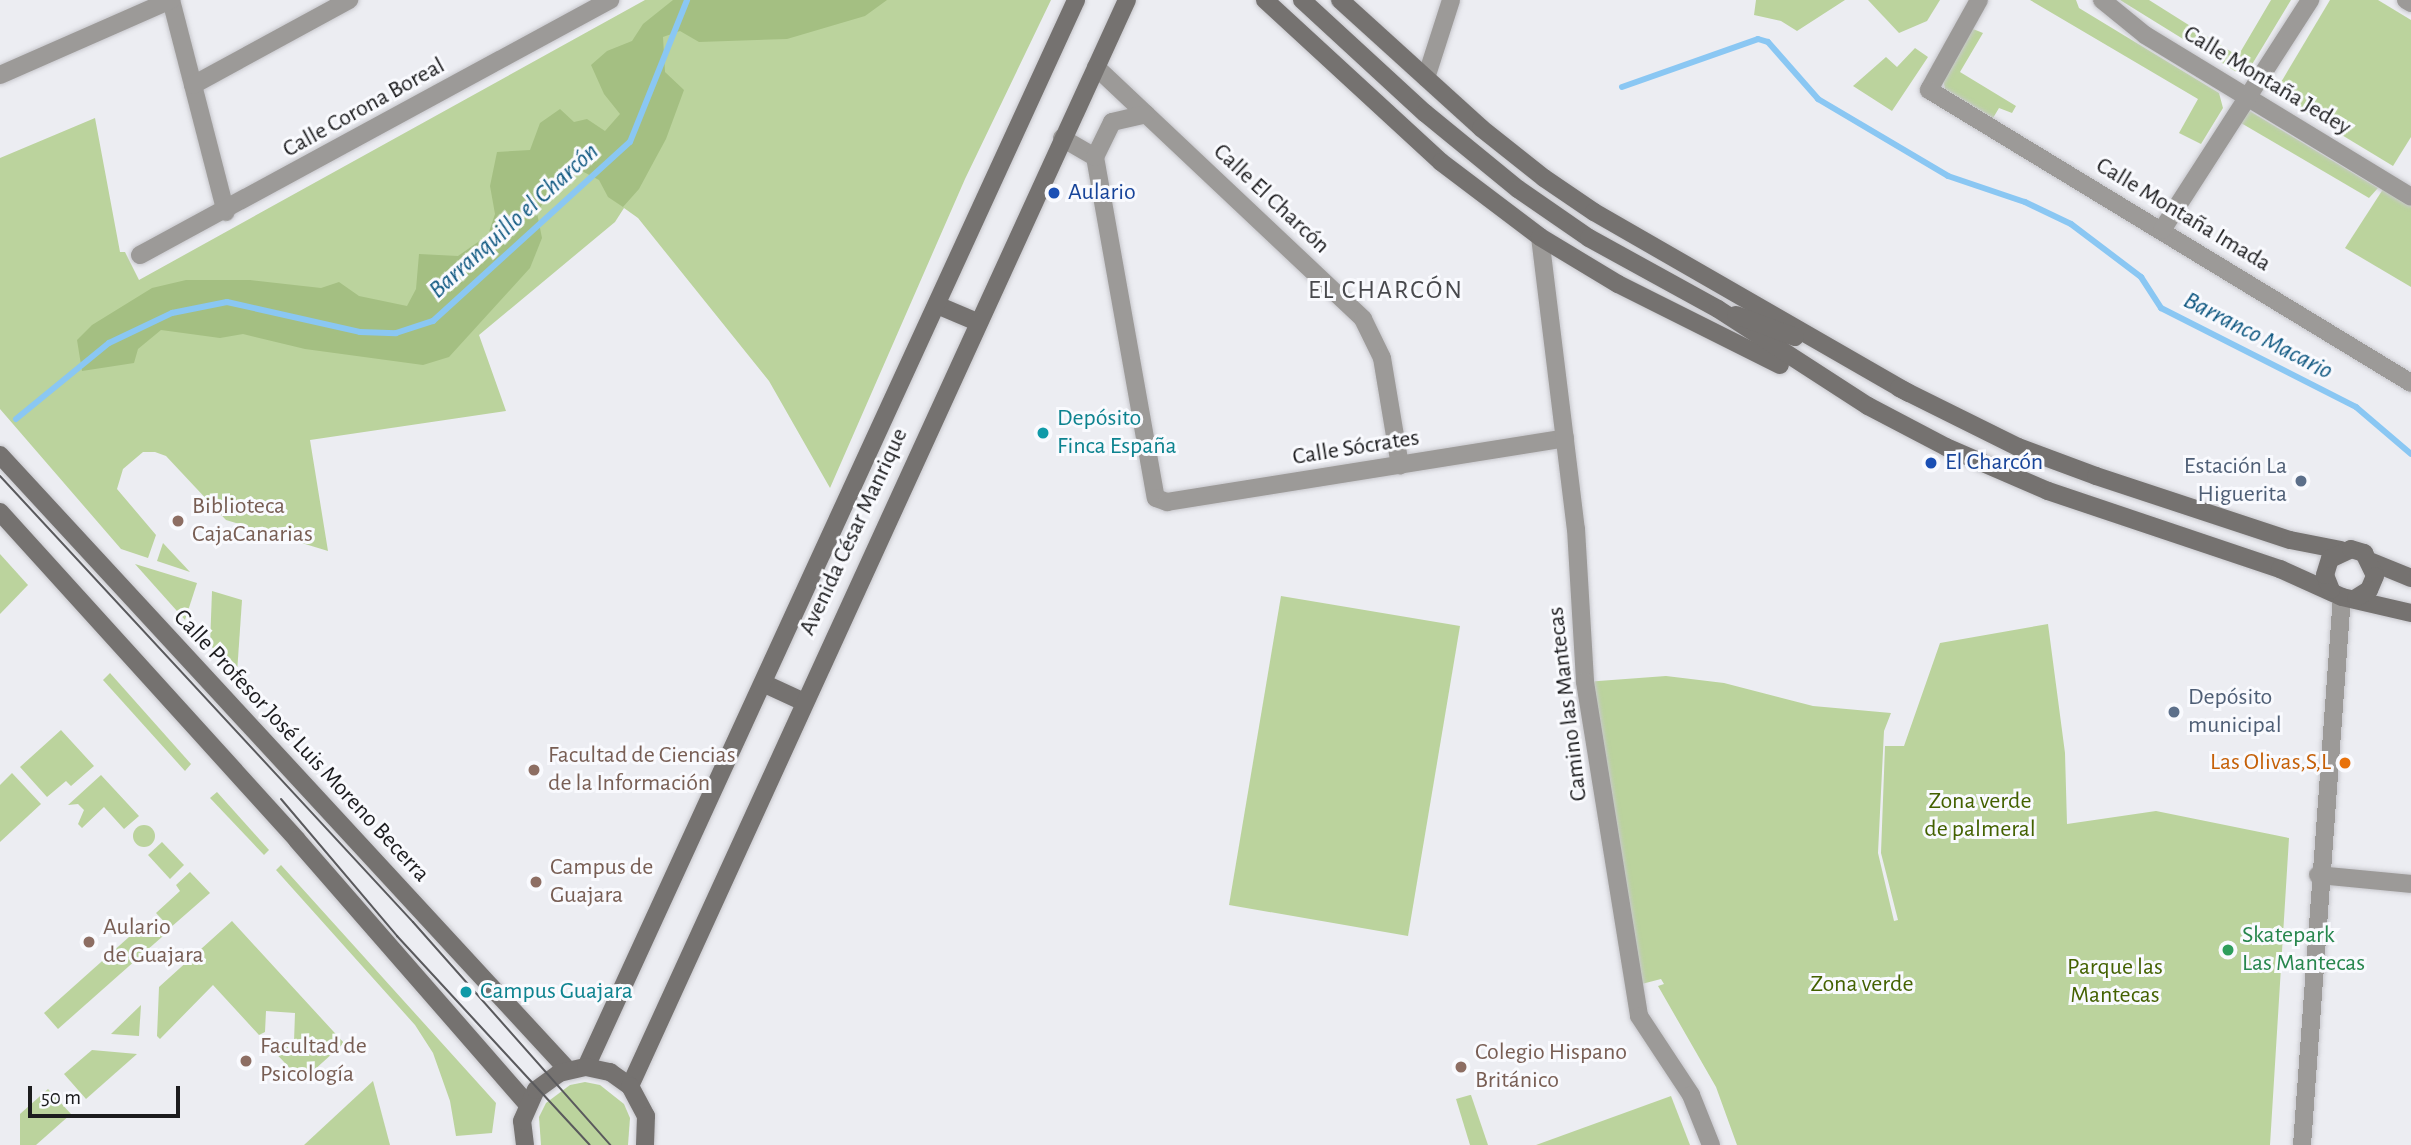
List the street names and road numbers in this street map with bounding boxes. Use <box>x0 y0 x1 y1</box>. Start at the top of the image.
street label: Calle Montaña Jedey <box>2178 20 2356 142</box>
street label: Calle Corona Boreal <box>278 52 450 164</box>
street label: Calle El Charcón <box>1207 138 1335 260</box>
street label: Calle Montaña Imada <box>2090 151 2276 279</box>
street label: Avenida César Manrique <box>793 424 915 640</box>
street label: Calle Sócrates <box>1291 424 1421 472</box>
street label: Calle Profesor José Luis Moreno Becerra <box>167 604 435 888</box>
street label: Camino las Mantecas <box>1542 605 1594 803</box>

